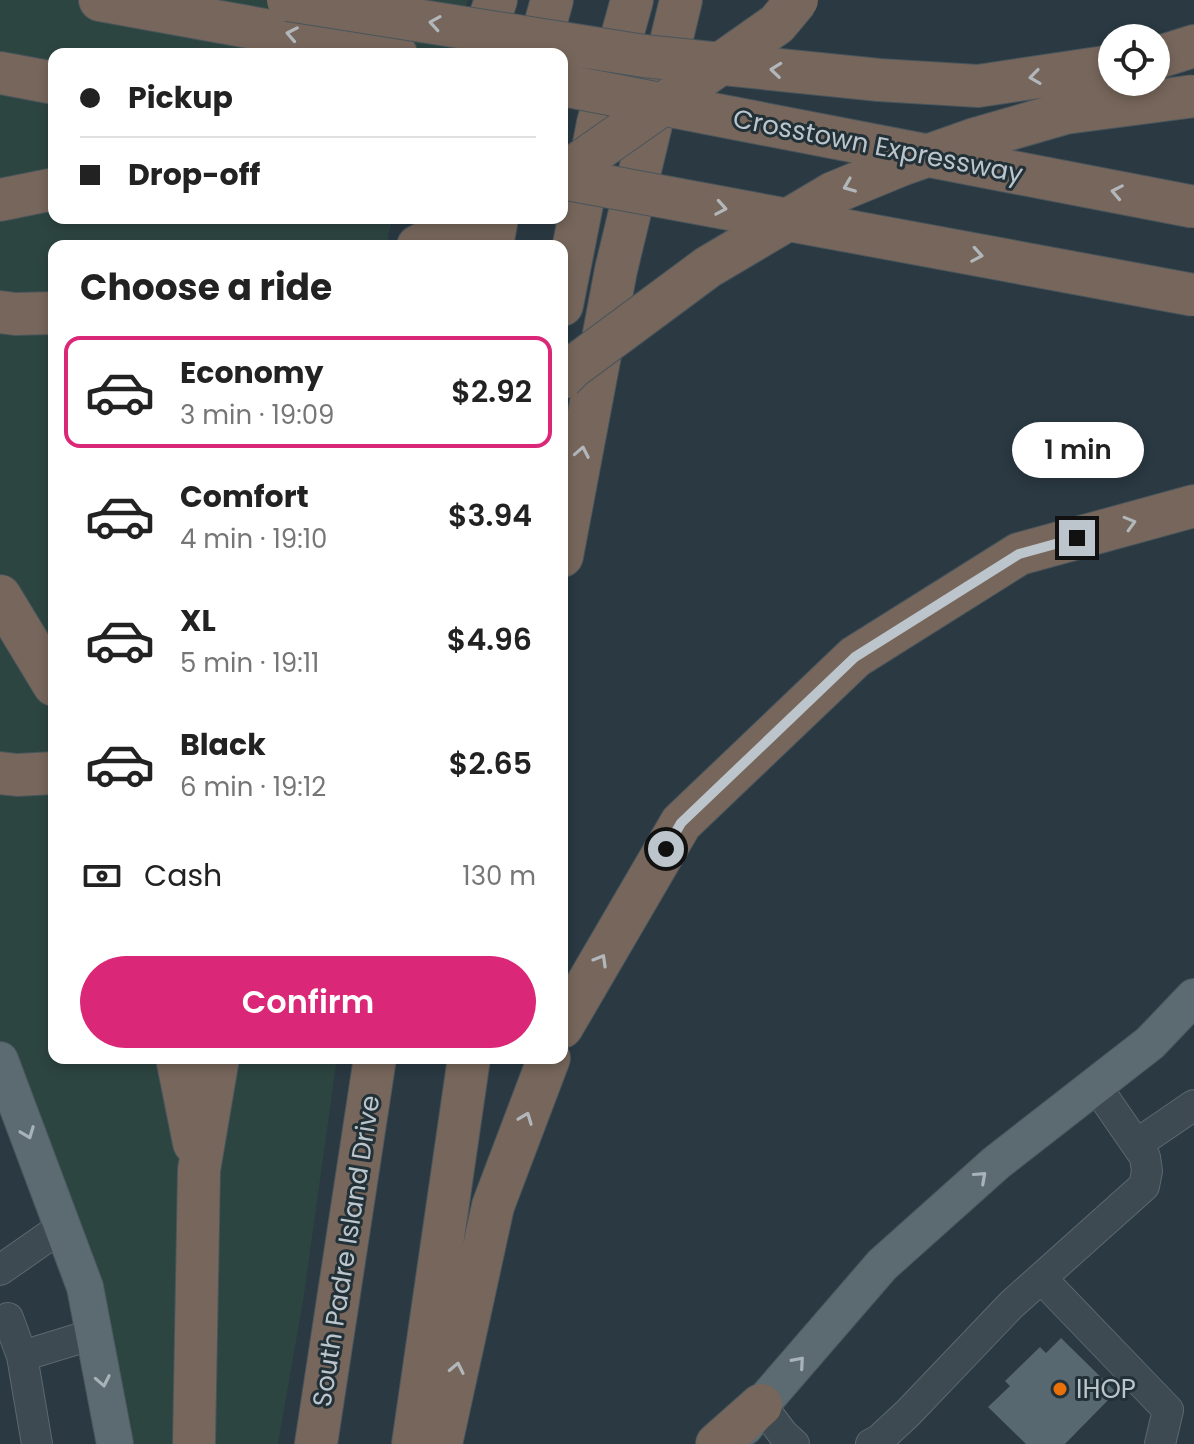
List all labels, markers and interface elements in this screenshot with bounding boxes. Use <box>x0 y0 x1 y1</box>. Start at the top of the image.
one-way arrow <box>429 15 442 32</box>
map controls <box>1098 24 1170 96</box>
button: locate <box>1098 24 1170 96</box>
one-way arrow <box>286 27 299 44</box>
one-way arrow <box>769 61 782 78</box>
one-way arrow <box>1028 68 1042 85</box>
text: Pickup <box>128 76 233 119</box>
street label: Crosstown Expressway <box>730 100 1026 192</box>
text: Drop-off <box>128 153 260 196</box>
one-way arrow <box>843 176 857 193</box>
one-way arrow <box>1111 185 1124 202</box>
one-way arrow <box>714 199 727 216</box>
one-way arrow <box>970 246 984 263</box>
text: Choose a ride <box>80 262 332 313</box>
text: Economy <box>180 351 324 394</box>
icon: car <box>84 356 156 428</box>
text: $2.92 <box>451 370 532 413</box>
text: 3 min · 19:09 <box>180 397 334 433</box>
callout: 1 min <box>1011 422 1143 478</box>
text: 1 min <box>1044 432 1112 468</box>
one-way arrow <box>572 445 589 458</box>
text: Comfort <box>180 475 309 518</box>
icon: car <box>84 480 156 552</box>
text: $3.94 <box>448 494 532 537</box>
one-way arrow <box>1123 516 1137 533</box>
route end <box>1059 520 1095 556</box>
text: 4 min · 19:10 <box>180 521 327 557</box>
text: XL <box>180 599 216 642</box>
icon: car <box>84 604 156 676</box>
text: $4.96 <box>447 618 532 661</box>
text: 5 min · 19:11 <box>180 645 319 681</box>
text: Black <box>180 723 266 766</box>
icon: car <box>84 728 156 800</box>
text: $2.65 <box>449 742 532 785</box>
text: 6 min · 19:12 <box>180 769 326 805</box>
route start <box>648 831 684 867</box>
icon: cash <box>80 854 124 898</box>
text: Cash <box>144 854 222 897</box>
text: 130 m <box>462 858 536 894</box>
one-way arrow <box>591 954 607 969</box>
button: Confirm <box>80 956 536 1048</box>
street label: South Padre Island Drive <box>304 1093 388 1409</box>
one-way arrow <box>516 1112 533 1126</box>
one-way arrow <box>18 1125 35 1139</box>
one-way arrow <box>971 1172 986 1187</box>
one-way arrow <box>789 1356 803 1371</box>
one-way arrow <box>448 1361 465 1375</box>
place label: IHOP <box>1076 1371 1136 1407</box>
one-way arrow <box>93 1374 110 1388</box>
marker: IHOP <box>1051 1380 1069 1398</box>

